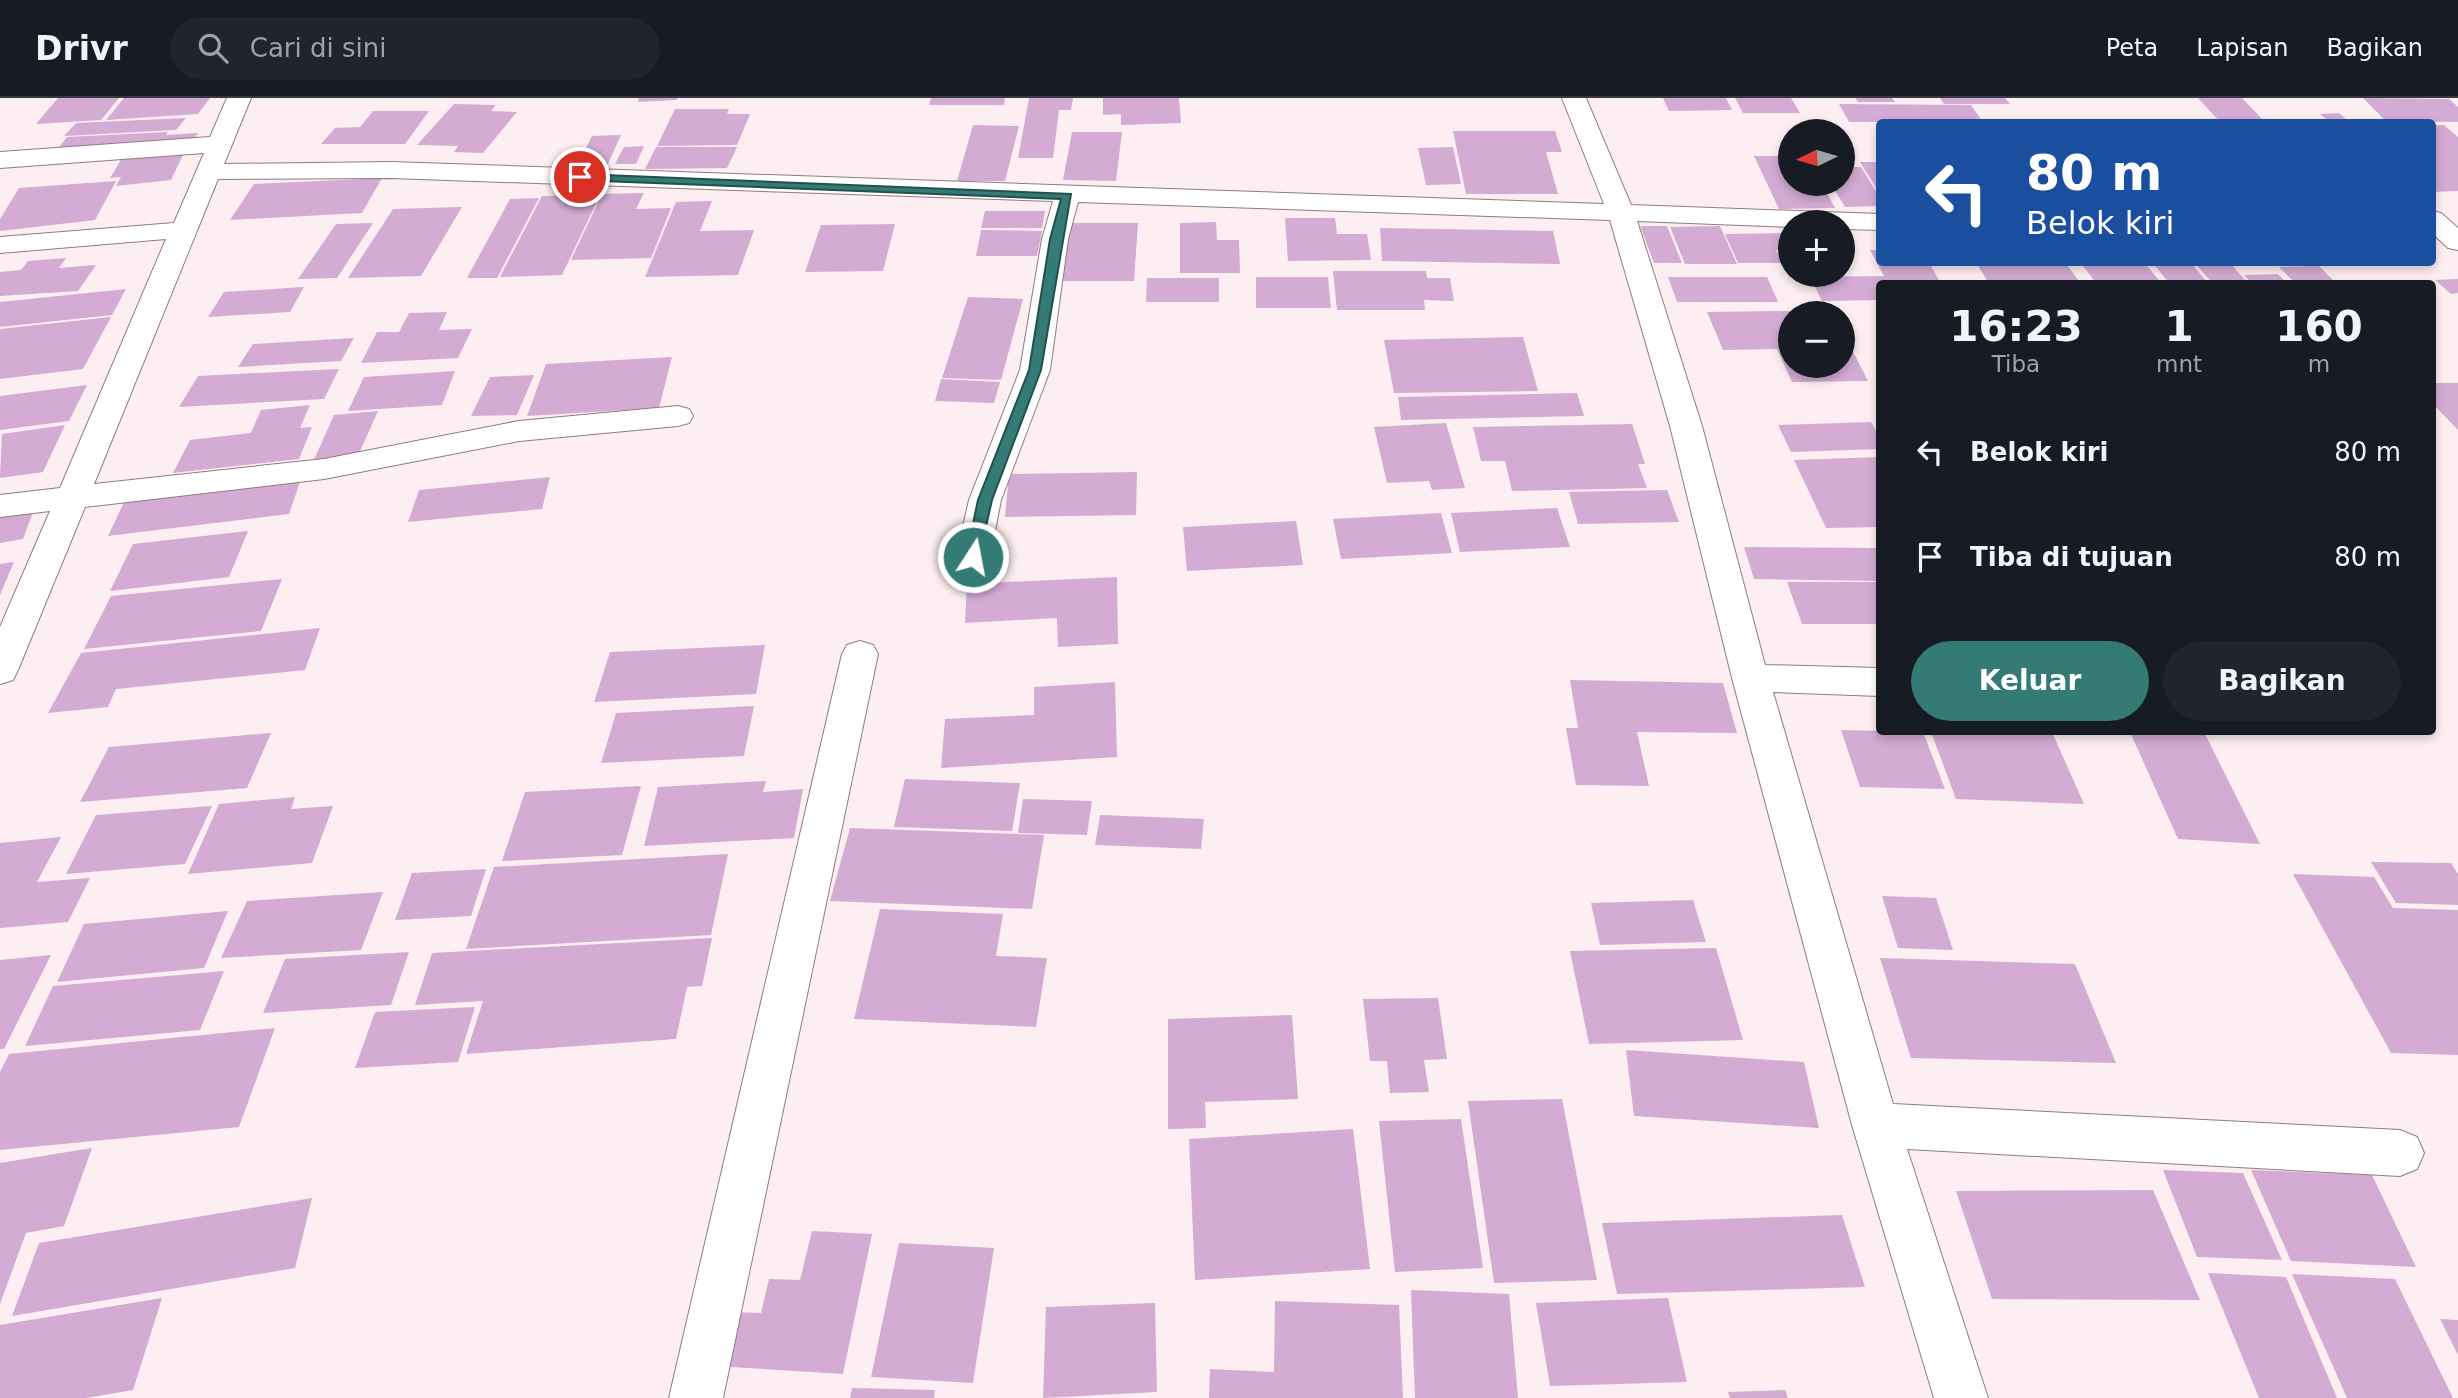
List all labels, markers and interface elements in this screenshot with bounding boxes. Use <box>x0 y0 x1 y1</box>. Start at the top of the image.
search box <box>170 17 660 80</box>
text: Drivr <box>35 29 128 68</box>
icon: search <box>194 29 232 67</box>
text: Cari di sini <box>250 33 387 63</box>
text: Peta <box>2106 34 2158 62</box>
text: Lapisan <box>2196 34 2289 62</box>
text: Bagikan <box>2327 34 2423 62</box>
north arrow <box>1778 119 1855 196</box>
map controls <box>1778 119 1855 378</box>
text: 80 m <box>2026 145 2162 202</box>
pin <box>550 147 610 207</box>
icon: left <box>1911 147 2002 238</box>
icon: arrive <box>561 158 599 196</box>
text: Belok kiri <box>2026 204 2174 242</box>
button: + <box>1778 210 1855 287</box>
button: − <box>1778 301 1855 378</box>
text: 16:23 <box>1949 302 2083 351</box>
text: 1 <box>2164 302 2194 351</box>
text: 160 <box>2275 302 2363 351</box>
text: Tiba <box>1992 351 2040 377</box>
text: mnt <box>2156 351 2202 377</box>
text: m <box>2308 351 2330 377</box>
icon: left <box>1911 433 1949 471</box>
text: Belok kiri <box>1970 437 2109 467</box>
text: 80 m <box>2334 437 2401 467</box>
position arrow <box>936 520 1010 594</box>
icon: arrive <box>1911 538 1949 576</box>
text: Tiba di tujuan <box>1970 542 2173 572</box>
text: 80 m <box>2334 542 2401 572</box>
button: Keluar <box>1911 641 2149 721</box>
button: Bagikan <box>2163 641 2401 721</box>

